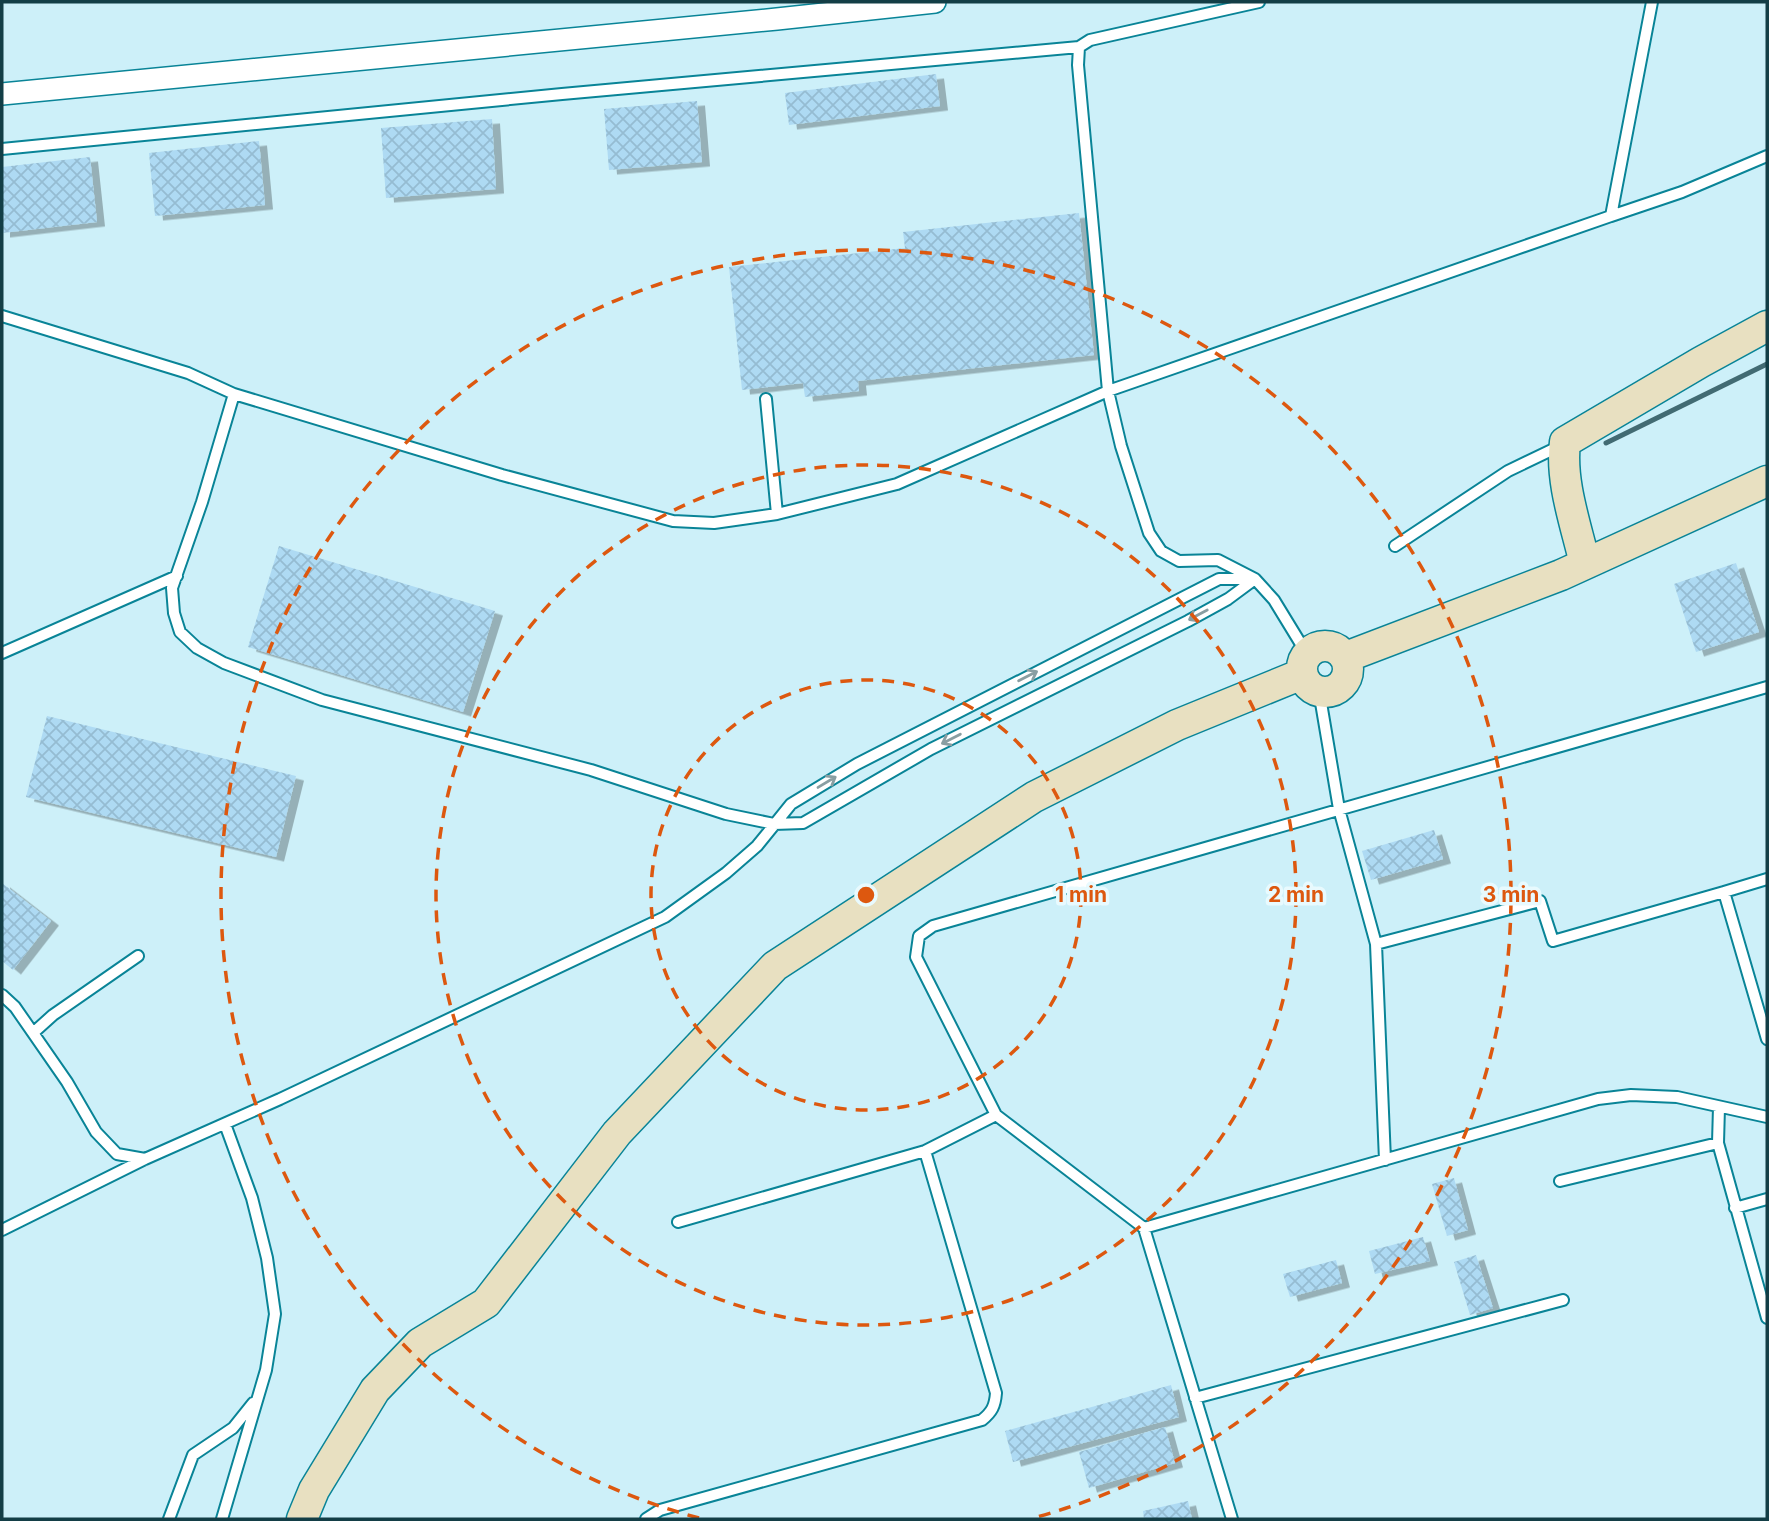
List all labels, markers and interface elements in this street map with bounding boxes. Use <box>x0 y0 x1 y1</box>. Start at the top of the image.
one-way arrow <box>1188 609 1209 622</box>
one-way arrow <box>1017 668 1038 682</box>
one-way arrow <box>941 733 962 747</box>
one-way arrow <box>816 775 836 789</box>
text: 1 min <box>1055 882 1107 907</box>
text: 2 min <box>1268 882 1324 907</box>
text: 3 min <box>1483 882 1539 907</box>
centre of rings <box>854 883 878 907</box>

